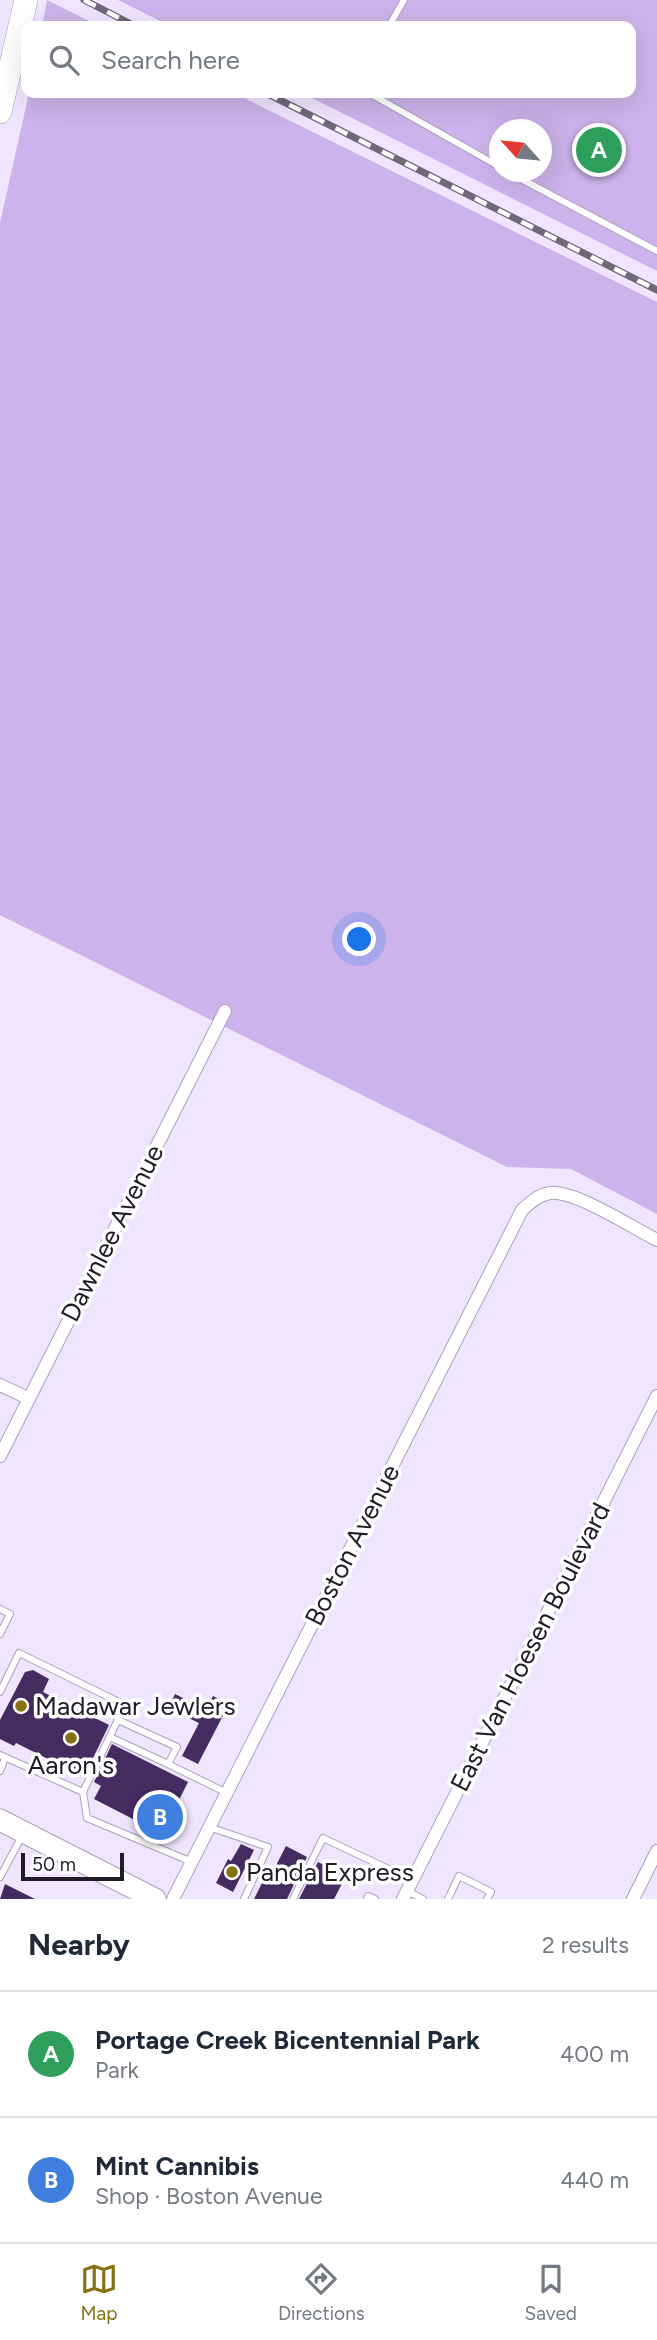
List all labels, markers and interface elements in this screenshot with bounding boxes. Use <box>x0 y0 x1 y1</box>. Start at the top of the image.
search box <box>21 21 636 98</box>
icon: search <box>45 41 83 79</box>
text: Search here <box>101 44 240 76</box>
north arrow <box>489 119 552 182</box>
pin: A <box>576 124 622 176</box>
your location <box>342 922 376 956</box>
street label: Dawnlee Avenue <box>54 1139 170 1327</box>
street label: Boston Avenue <box>298 1459 406 1631</box>
street label: East Van Hoesen Boulevard <box>443 1497 617 1797</box>
place label: Madawar Jewlers <box>35 1690 236 1722</box>
marker: Madawar Jewlers <box>13 1698 29 1714</box>
marker: Aaron's <box>63 1730 79 1746</box>
place label: Aaron's <box>28 1749 114 1781</box>
pin: B <box>137 1791 183 1843</box>
scale bar <box>21 1850 124 1882</box>
text: 50 m <box>32 1853 76 1876</box>
place label: Panda Express <box>246 1856 414 1888</box>
marker: Panda Express <box>224 1864 240 1880</box>
text: Nearby <box>28 1926 130 1963</box>
text: 2 results <box>542 1931 629 1959</box>
text: Portage Creek Bicentennial Park <box>95 2024 480 2056</box>
text: A <box>43 2040 59 2068</box>
text: 400 m <box>560 2040 629 2068</box>
text: Park <box>95 2056 139 2084</box>
text: Mint Cannibis <box>95 2150 259 2182</box>
text: B <box>44 2166 58 2194</box>
text: 440 m <box>560 2166 629 2194</box>
text: Shop · Boston Avenue <box>95 2182 322 2210</box>
tab: Map <box>80 2260 118 2325</box>
tab: Directions <box>278 2260 365 2325</box>
tab: Saved <box>525 2260 577 2325</box>

